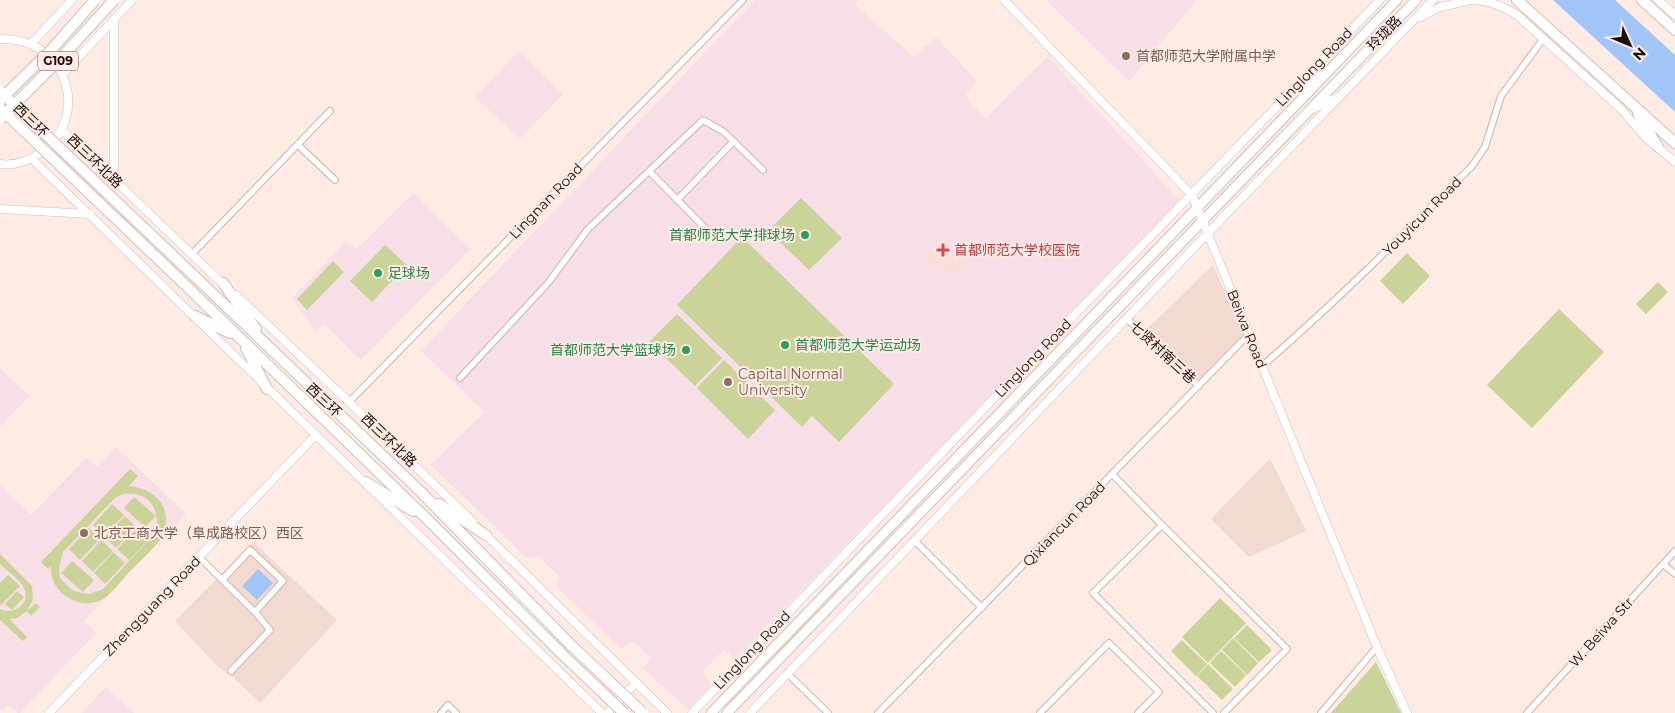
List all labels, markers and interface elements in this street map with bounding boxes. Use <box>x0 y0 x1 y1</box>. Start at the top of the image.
street label: 玲珑路 <box>1363 12 1405 54</box>
north arrow <box>1605 20 1655 70</box>
street label: Linglong Road <box>1272 24 1356 110</box>
text: N <box>1629 44 1650 64</box>
place label: 首都师范大学附属中学 <box>1136 47 1276 65</box>
marker: 首都师范大学附属中学 <box>1120 50 1132 62</box>
road number: G109 <box>38 51 78 70</box>
street label: 西三环 <box>10 99 52 141</box>
street label: 西三环北路 <box>64 130 126 192</box>
street label: Lingnan Road <box>505 159 587 243</box>
street label: Youyicun Road <box>1379 173 1465 259</box>
place label: 首都师范大学排球场 <box>669 226 795 244</box>
marker: 首都师范大学排球场 <box>799 229 811 241</box>
place label: 首都师范大学校医院 <box>954 241 1080 259</box>
marker: 首都师范大学校医院 <box>936 243 950 257</box>
place label: 足球场 <box>388 264 430 282</box>
marker: 足球场 <box>372 267 384 279</box>
street label: Beiwa Road <box>1223 287 1271 371</box>
street label: Linglong Road <box>991 315 1075 401</box>
street label: 七贤村南三巷 <box>1126 317 1200 387</box>
place label: 首都师范大学运动场 <box>795 336 921 354</box>
marker: 首都师范大学运动场 <box>779 339 791 351</box>
place label: 首都师范大学篮球场 <box>550 341 676 359</box>
marker: 首都师范大学篮球场 <box>680 344 692 356</box>
place label: Capital Normal University <box>738 365 843 399</box>
marker: Capital Normal University <box>722 376 734 388</box>
street label: 西三环 <box>303 379 345 421</box>
street label: 西三环北路 <box>358 409 420 471</box>
street label: Qixiancun Road <box>1019 478 1109 570</box>
place label: 北京工商大学（阜成路校区）西区 <box>94 524 304 542</box>
marker: 北京工商大学（阜成路校区）西区 <box>78 527 90 539</box>
street label: Zhengguang Road <box>99 552 205 660</box>
street label: W. Beiwa Str <box>1565 593 1637 671</box>
street label: Linglong Road <box>710 607 794 693</box>

